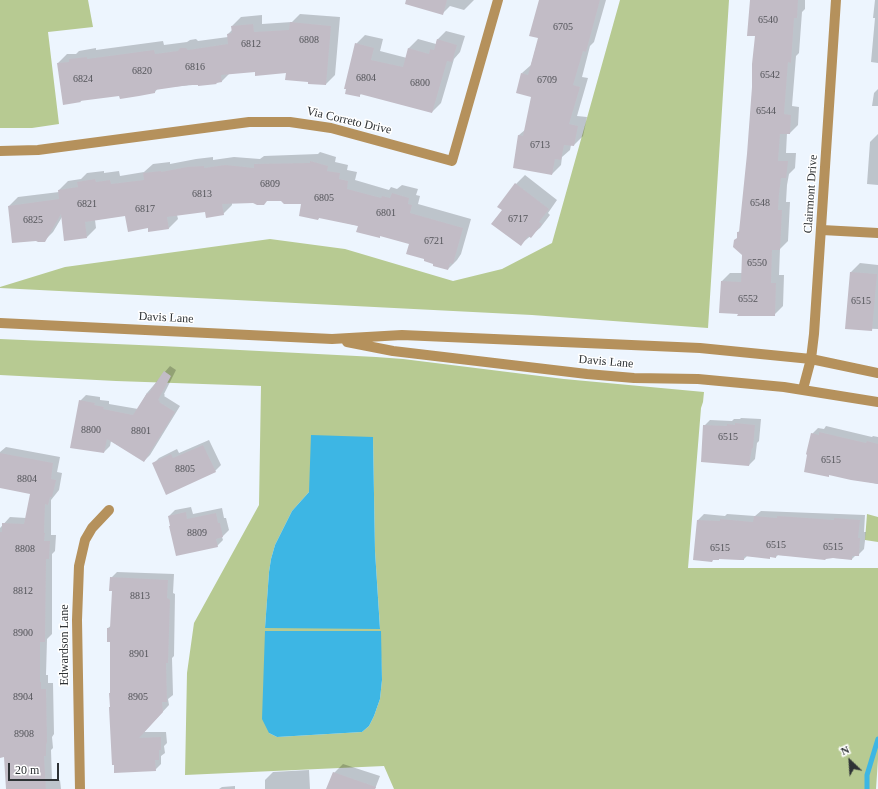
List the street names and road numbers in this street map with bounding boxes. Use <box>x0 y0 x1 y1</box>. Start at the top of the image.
street label: Via Correto Drive <box>305 104 393 138</box>
street label: Clairmont Drive <box>801 154 821 234</box>
street label: Davis Lane <box>138 309 194 327</box>
street label: Davis Lane <box>578 352 634 372</box>
street label: Edwardson Lane <box>58 605 72 685</box>

